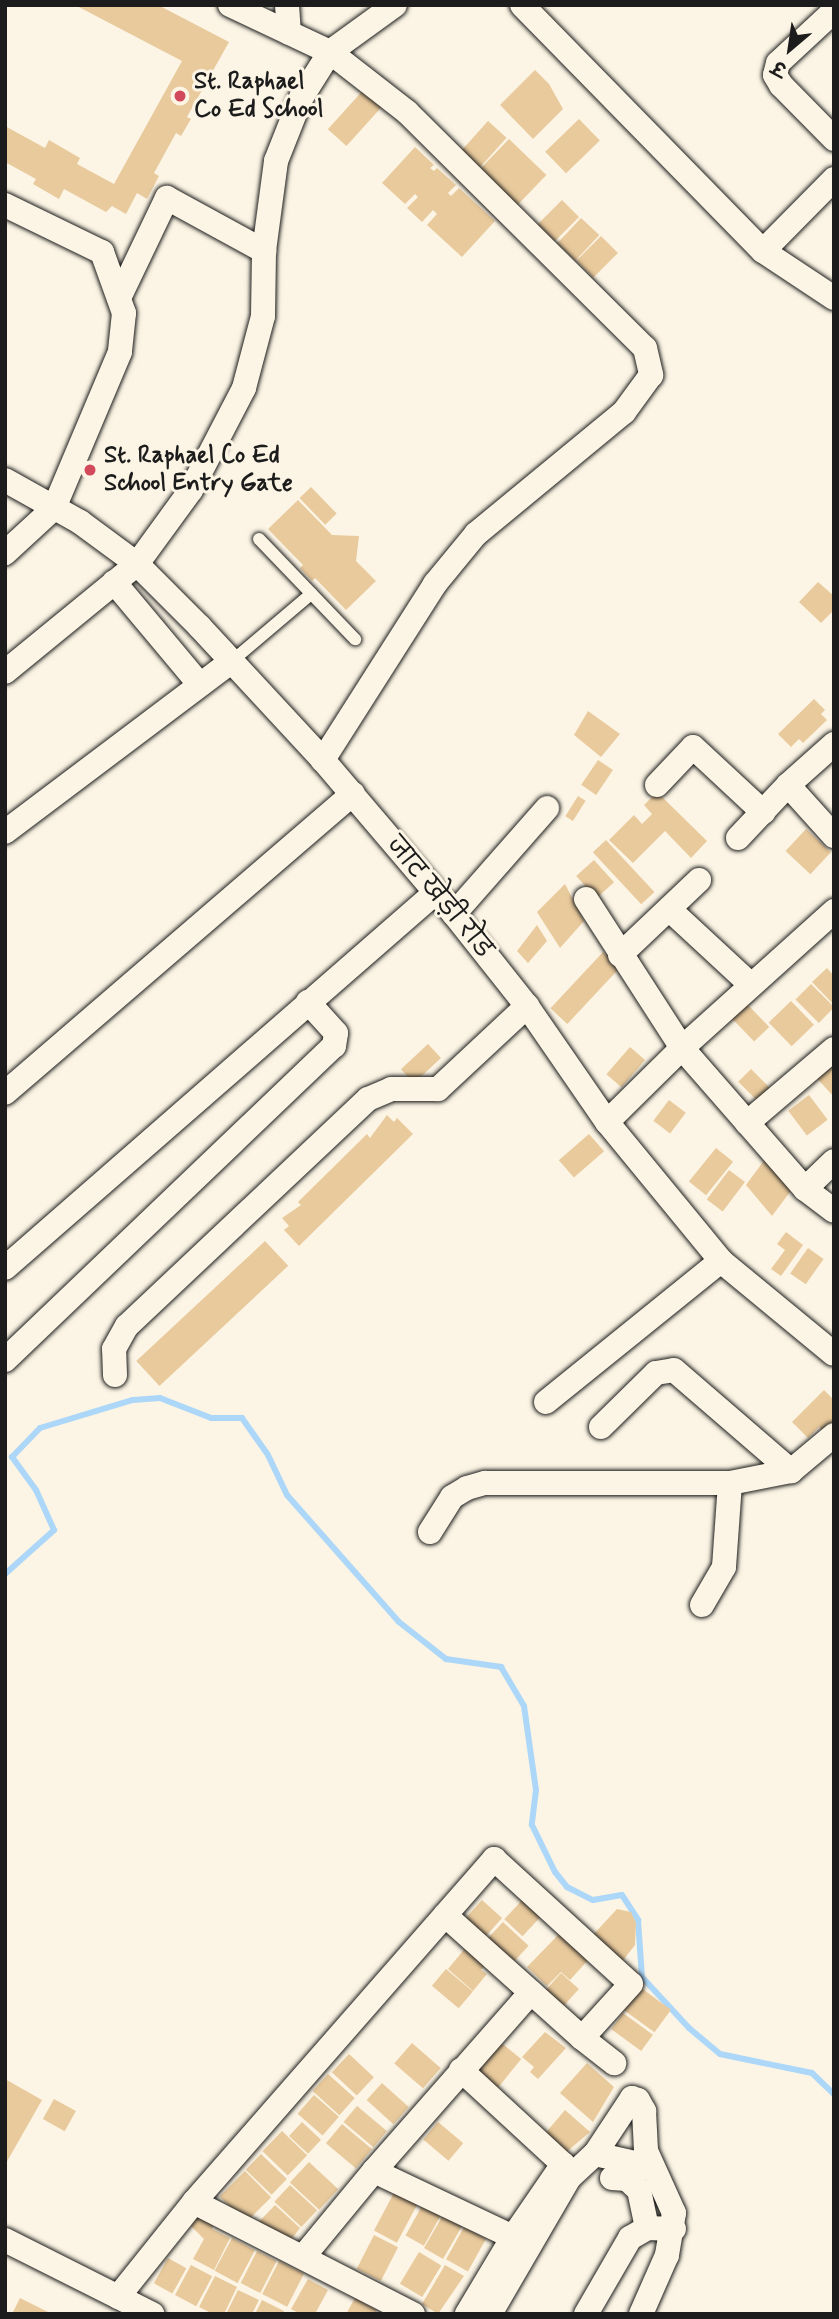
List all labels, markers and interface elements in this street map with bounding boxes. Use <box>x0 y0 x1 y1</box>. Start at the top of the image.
north arrow <box>755 14 825 84</box>
text: उ <box>768 54 791 82</box>
place label: St. Raphael Co Ed School <box>194 68 321 124</box>
marker: St. Raphael Co Ed School <box>172 88 188 104</box>
place label: St. Raphael Co Ed School Entry Gate <box>104 442 283 498</box>
marker: St. Raphael Co Ed School Entry Gate <box>82 462 98 478</box>
street label: जाट खेड़ी रोड <box>380 832 498 964</box>

